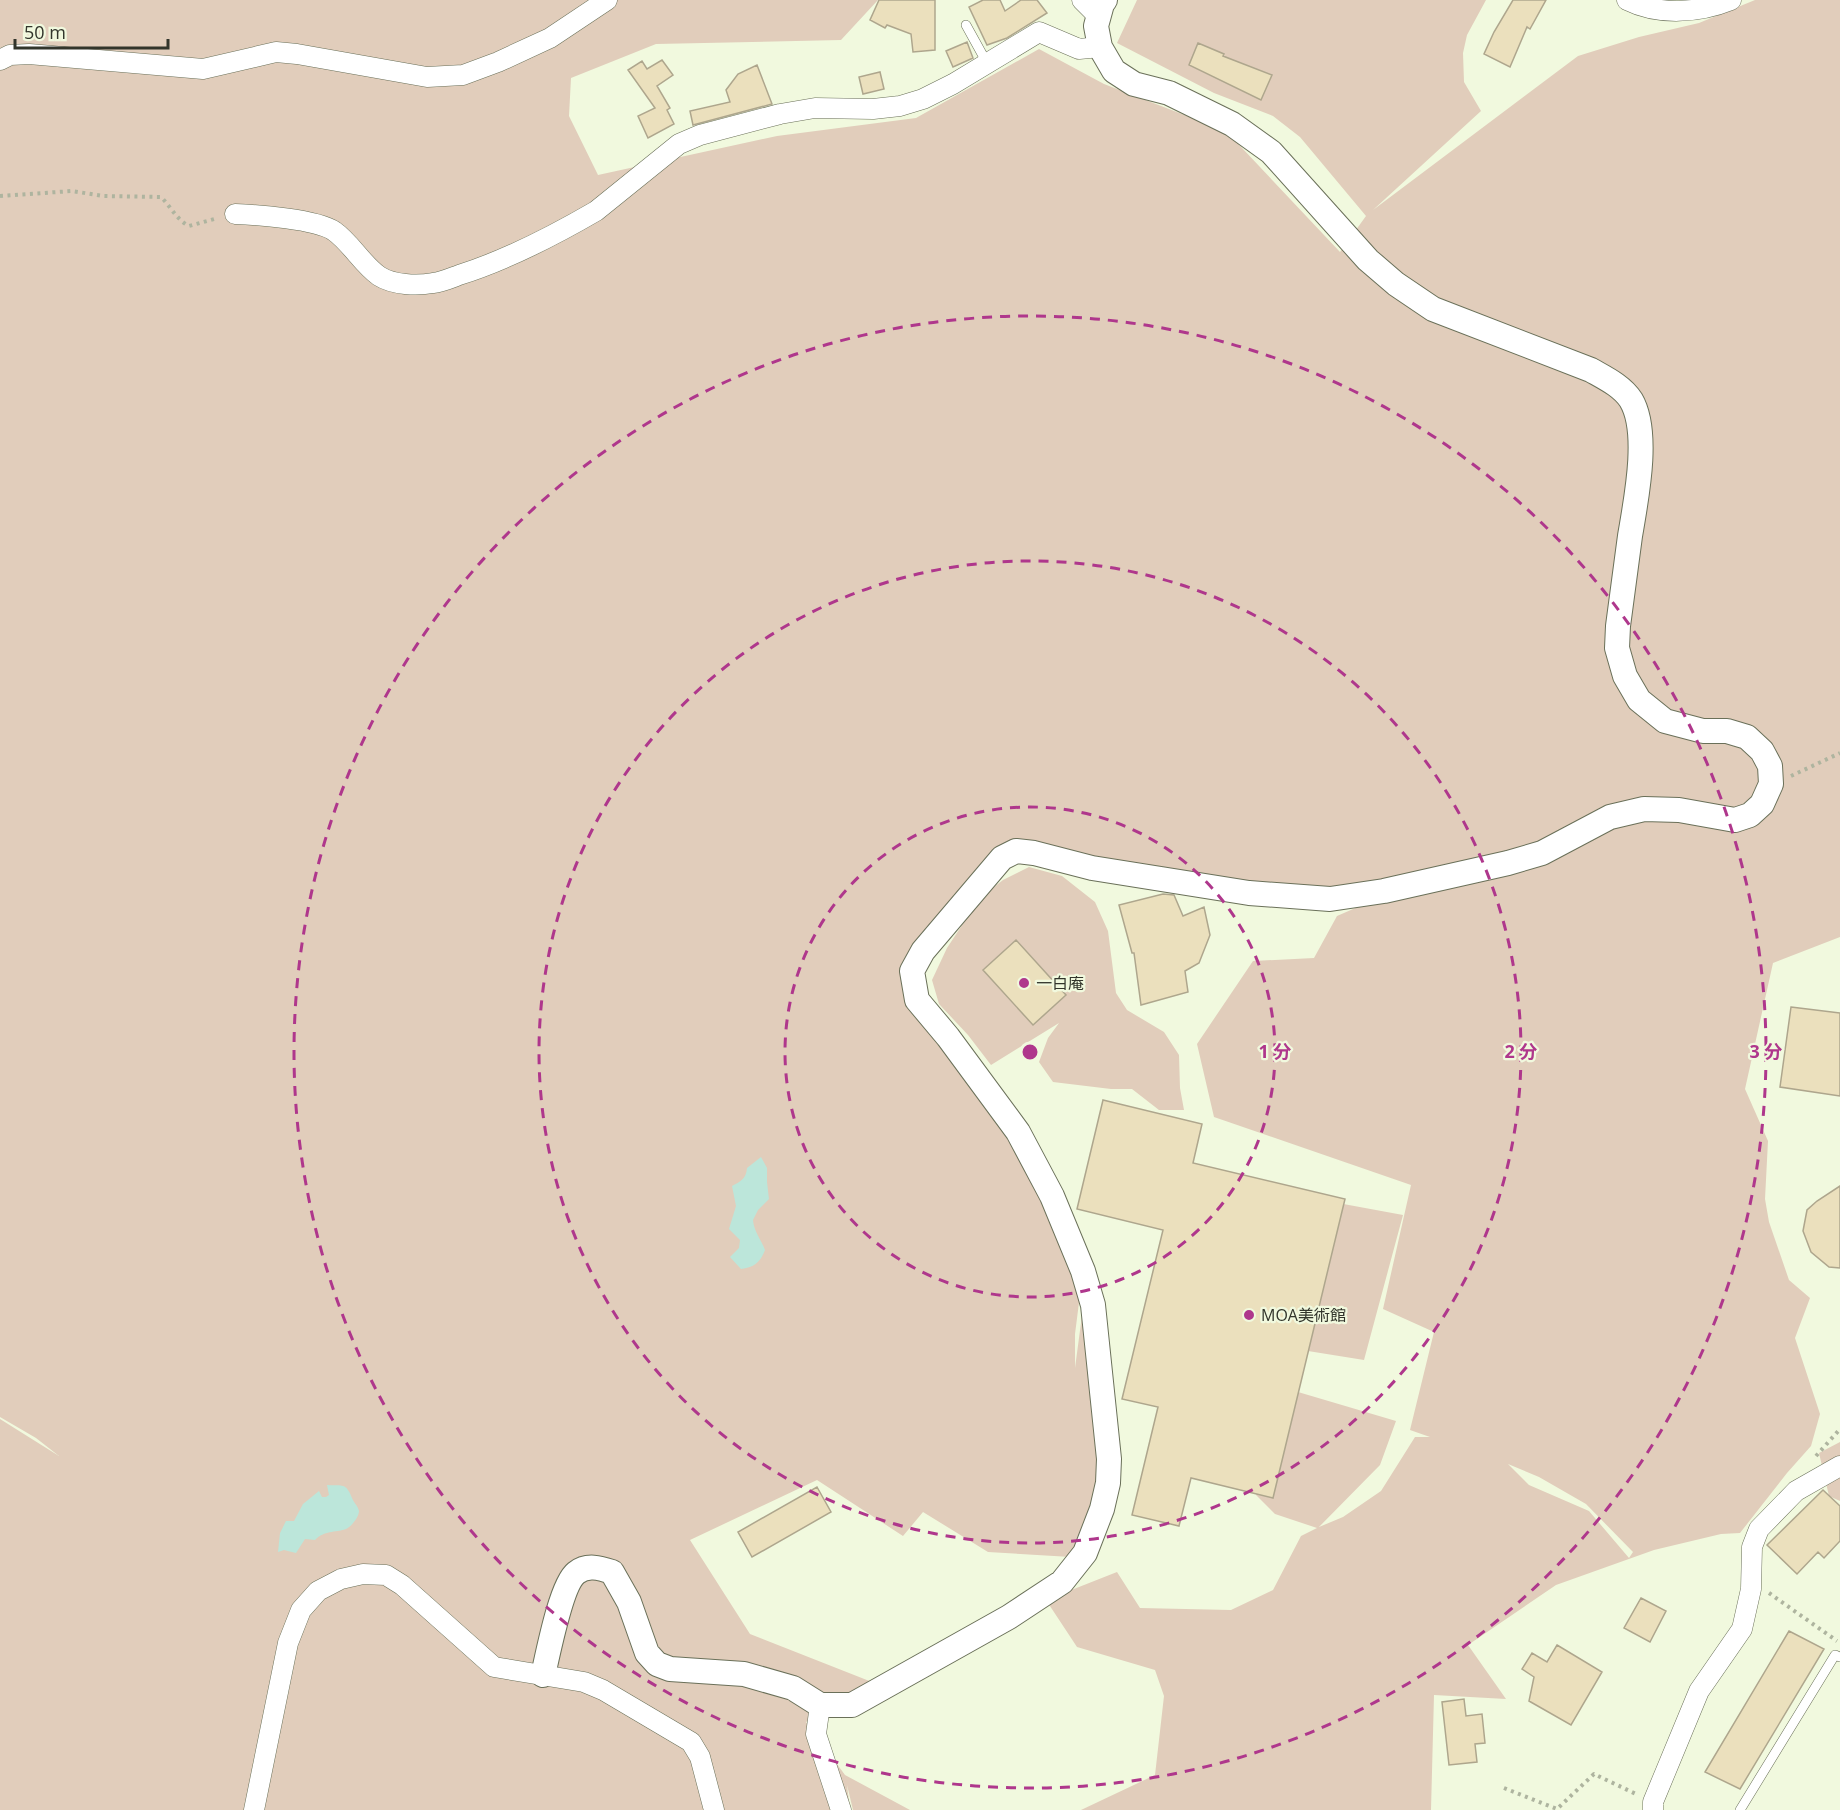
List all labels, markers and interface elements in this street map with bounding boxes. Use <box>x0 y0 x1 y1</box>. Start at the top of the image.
scale bar <box>15 12 168 50</box>
text: 50 m <box>24 20 66 44</box>
place label: 一白庵 <box>1036 972 1084 994</box>
marker: 一白庵 <box>1017 976 1031 990</box>
text: 1 分 <box>1259 1039 1291 1063</box>
text: 2 分 <box>1505 1039 1537 1063</box>
text: 3 分 <box>1750 1039 1782 1063</box>
centre of rings <box>1020 1042 1040 1062</box>
place label: MOA美術館 <box>1261 1304 1346 1326</box>
marker: MOA美術館 <box>1242 1308 1256 1322</box>

